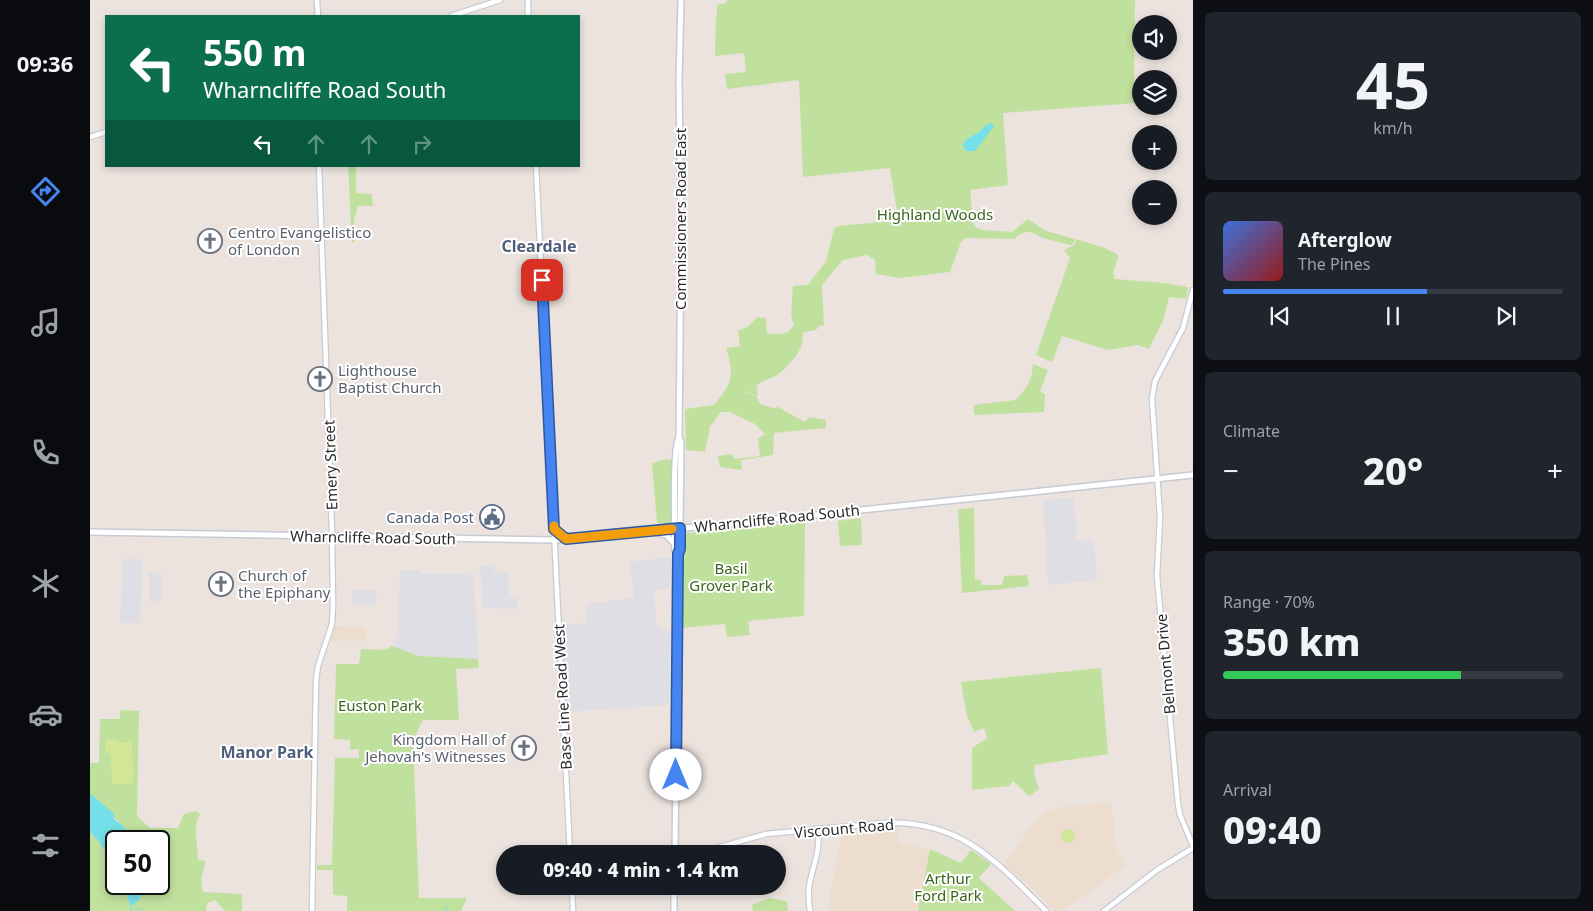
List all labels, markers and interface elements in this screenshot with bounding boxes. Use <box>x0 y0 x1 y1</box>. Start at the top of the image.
map controls <box>1132 15 1177 225</box>
button: sound <box>1132 15 1177 60</box>
text: 550 m <box>203 29 306 76</box>
icon: left <box>120 35 185 100</box>
text: 45 <box>1356 40 1430 128</box>
text: 09:36 <box>17 48 73 78</box>
button: layers <box>1132 70 1177 115</box>
text: Wharncliffe Road South <box>203 74 446 104</box>
text: km/h <box>1373 117 1413 139</box>
button: + <box>1132 125 1177 170</box>
street label: Commissioners Road East <box>670 127 690 310</box>
icon: left <box>249 130 277 158</box>
icon: ahead <box>302 130 330 158</box>
icon: ahead <box>355 130 383 158</box>
icon: right <box>408 130 436 158</box>
icon: directions <box>28 174 63 209</box>
button: − <box>1132 180 1177 225</box>
park label: Highland Woods <box>877 204 993 224</box>
place label: Centro Evangelistico of London <box>228 222 371 259</box>
text: Afterglow <box>1298 227 1392 253</box>
church icon: Centro Evangelistico of London <box>197 228 223 254</box>
district label: Cleardale <box>501 235 577 257</box>
text: The Pines <box>1298 253 1370 275</box>
pin <box>521 259 563 301</box>
icon: arrive <box>528 266 556 294</box>
icon: previous <box>1266 302 1294 330</box>
icon: pause <box>1379 302 1407 330</box>
icon: next <box>1492 302 1520 330</box>
icon: music <box>28 305 63 340</box>
place label: Lighthouse Baptist Church <box>338 360 442 397</box>
church icon: Lighthouse Baptist Church <box>307 366 333 392</box>
street label: Emery Street <box>318 419 342 511</box>
text: Climate <box>1223 420 1280 442</box>
icon: phone <box>28 435 63 470</box>
text: 20° <box>1363 444 1423 496</box>
text: − <box>1223 451 1239 489</box>
text: + <box>1547 451 1563 489</box>
street label: Wharncliffe Road South <box>693 499 861 537</box>
public building icon: Canada Post <box>479 504 505 530</box>
place label: Canada Post <box>386 507 475 527</box>
street label: Wharncliffe Road South <box>290 526 456 548</box>
park label: Basil Grover Park <box>689 558 773 595</box>
place label: Church of the Epiphany <box>238 565 331 602</box>
icon: climate <box>28 566 63 601</box>
church icon: Church of the Epiphany <box>208 571 234 597</box>
text: Range · 70% <box>1223 591 1315 613</box>
street label: Belmont Drive <box>1151 613 1179 715</box>
text: 350 km <box>1223 615 1361 667</box>
street label: Base Line Road West <box>548 623 576 770</box>
park label: Euston Park <box>338 695 422 715</box>
icon: car <box>28 697 63 732</box>
place label: Kingdom Hall of Jehovah's Witnesses <box>363 729 507 766</box>
church icon: Kingdom Hall of Jehovah's Witnesses <box>511 735 537 761</box>
district label: Manor Park <box>221 741 314 763</box>
position arrow <box>649 748 701 800</box>
text: Arrival <box>1223 779 1272 801</box>
text: 09:40 <box>1223 803 1322 855</box>
street label: Viscount Road <box>793 814 895 842</box>
icon: filters <box>28 828 63 863</box>
speed limit sign: 50 <box>105 830 170 895</box>
text: 09:40 · 4 min · 1.4 km <box>543 857 739 883</box>
park label: Arthur Ford Park <box>914 868 982 905</box>

